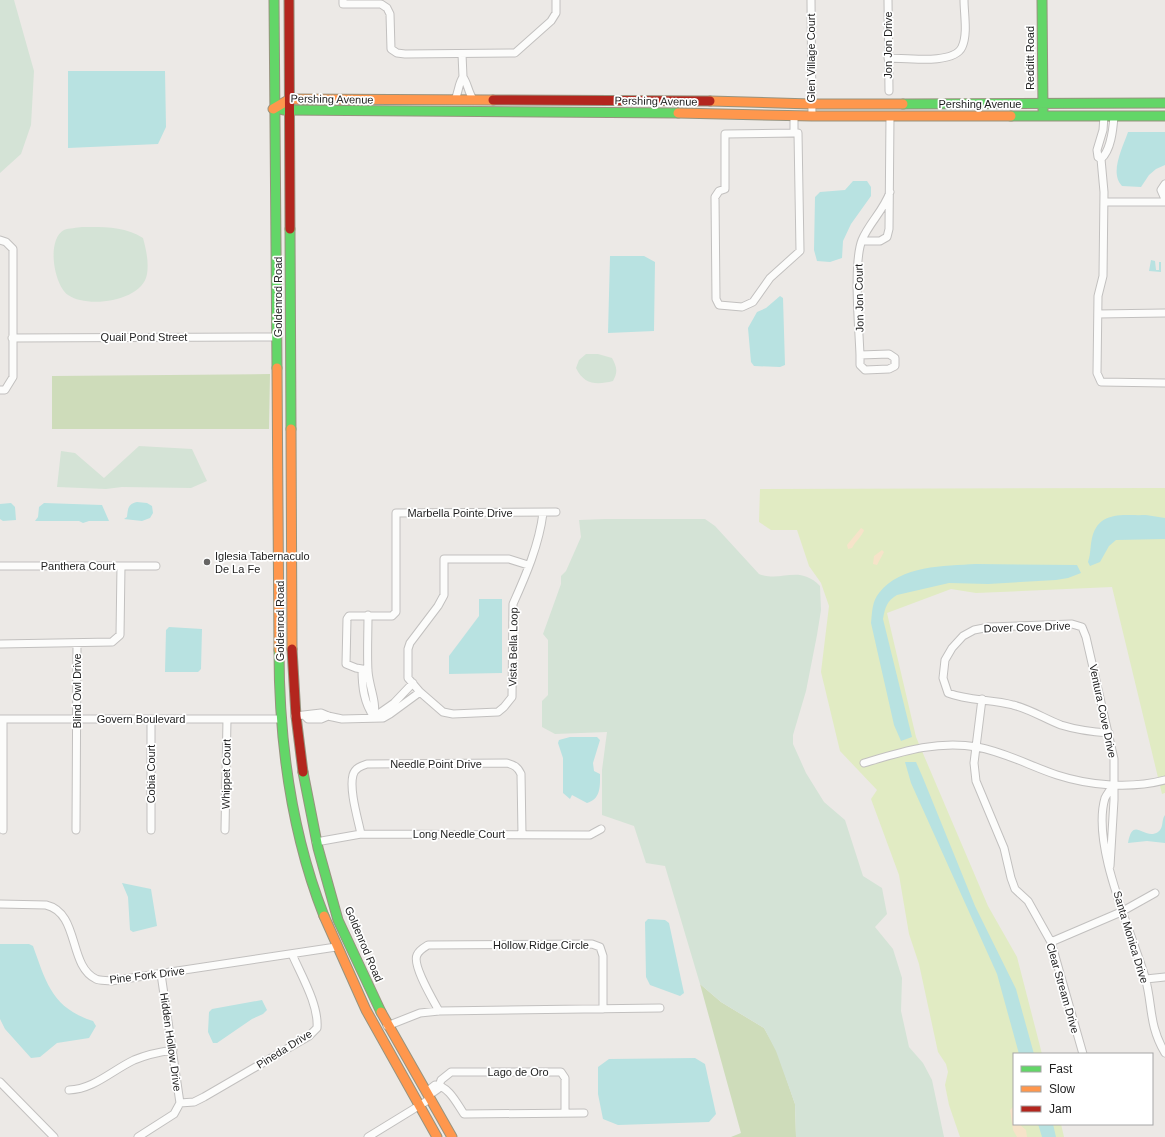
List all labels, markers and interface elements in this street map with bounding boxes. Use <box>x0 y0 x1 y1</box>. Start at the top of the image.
street label: Jon Jon Drive <box>882 11 894 79</box>
street label: Glen Village Court <box>805 13 817 103</box>
street label: Redditt Road <box>1024 26 1036 90</box>
street label: Pershing Avenue <box>290 92 374 106</box>
street label: Pershing Avenue <box>614 94 698 108</box>
street label: Pershing Avenue <box>939 98 1021 110</box>
street label: Goldenrod Road <box>272 257 284 337</box>
street label: Jon Jon Court <box>852 264 866 332</box>
street label: Quail Pond Street <box>101 331 187 343</box>
street label: Marbella Pointe Drive <box>407 507 513 519</box>
place label: Iglesia Tabernaculo De La Fe <box>215 550 310 575</box>
marker: Iglesia Tabernaculo De La Fe <box>202 557 212 567</box>
street label: Panthera Court <box>41 560 115 572</box>
street label: Goldenrod Road <box>274 581 286 661</box>
street label: Vista Bella Loop <box>506 607 520 687</box>
street label: Dover Cove Drive <box>983 619 1071 635</box>
street label: Blind Owl Drive <box>71 653 83 729</box>
street label: Ventura Cove Drive <box>1087 663 1119 759</box>
street label: Govern Boulevard <box>97 713 185 725</box>
street label: Whippet Court <box>219 739 233 809</box>
street label: Cobia Court <box>145 745 157 803</box>
street label: Needle Point Drive <box>390 758 482 770</box>
street label: Long Needle Court <box>413 828 505 840</box>
street label: Santa Monica Drive <box>1111 889 1151 985</box>
street label: Goldenrod Road <box>343 904 385 984</box>
street label: Hollow Ridge Circle <box>493 939 589 951</box>
street label: Clear Stream Drive <box>1044 941 1082 1035</box>
street label: Pine Fork Drive <box>109 964 185 986</box>
street label: Hidden Hollow Drive <box>158 992 184 1092</box>
street label: Pineda Drive <box>254 1027 314 1071</box>
legend <box>1013 1053 1153 1125</box>
text: Fast <box>1049 1062 1073 1076</box>
street label: Lago de Oro <box>487 1066 549 1078</box>
text: Slow <box>1049 1082 1075 1096</box>
text: Jam <box>1049 1102 1072 1116</box>

